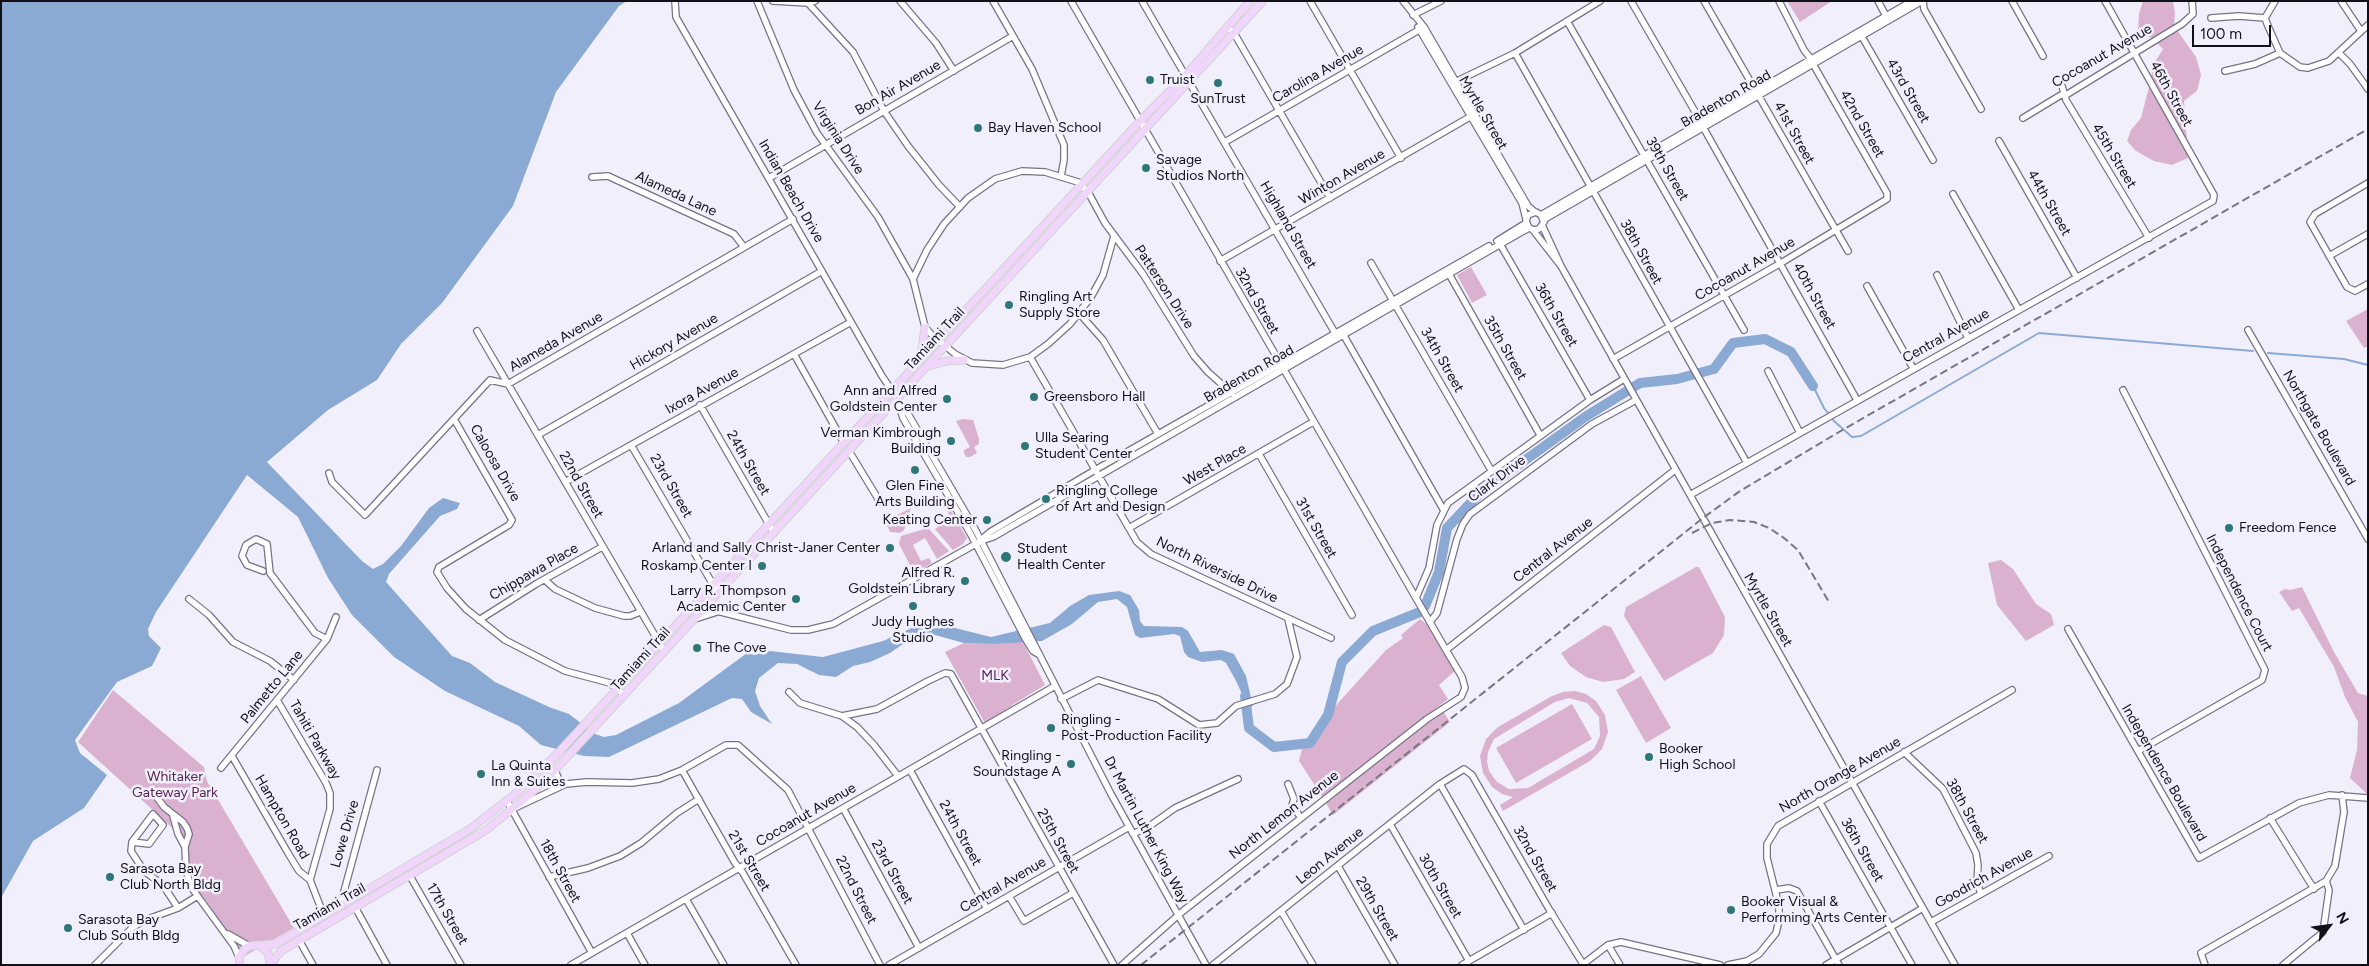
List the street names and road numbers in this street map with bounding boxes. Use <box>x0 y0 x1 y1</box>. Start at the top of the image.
street label: Cocoanut Avenue <box>2049 21 2155 91</box>
street label: Carolina Avenue <box>1270 41 1366 107</box>
street label: 43rd Street <box>1883 56 1933 126</box>
street label: Bon Air Avenue <box>852 57 944 119</box>
street label: 46th Street <box>2146 58 2196 130</box>
street label: Bradenton Road <box>1678 66 1774 132</box>
street label: Myrtle Street <box>1455 73 1511 153</box>
street label: 42nd Street <box>1836 87 1888 161</box>
street label: Virginia Drive <box>808 99 868 177</box>
street label: 41st Street <box>1770 99 1818 167</box>
street label: 45th Street <box>2088 121 2140 191</box>
street label: 39th Street <box>1642 134 1692 204</box>
street label: Indian Beach Drive <box>755 137 827 245</box>
street label: Winton Avenue <box>1296 146 1388 208</box>
street label: 44th Street <box>2023 167 2075 239</box>
street label: Alameda Lane <box>633 168 719 220</box>
street label: Highland Street <box>1256 178 1320 272</box>
street label: 38th Street <box>1616 216 1666 288</box>
street label: Cocoanut Avenue <box>1692 234 1798 304</box>
street label: Patterson Drive <box>1131 242 1197 332</box>
street label: 40th Street <box>1789 260 1839 332</box>
street label: 32nd Street <box>1231 265 1283 337</box>
street label: 36th Street <box>1531 280 1581 350</box>
street label: Tamiami Trail <box>902 304 968 374</box>
street label: Central Avenue <box>1900 305 1992 367</box>
street label: Alameda Avenue <box>506 308 606 376</box>
street label: Hickory Avenue <box>627 310 721 374</box>
street label: 35th Street <box>1480 313 1530 383</box>
street label: 34th Street <box>1417 325 1467 395</box>
street label: Bradenton Road <box>1201 341 1297 407</box>
street label: Ixora Avenue <box>662 364 742 418</box>
street label: Northgate Boulevard <box>2279 367 2359 489</box>
street label: Caloosa Drive <box>466 422 524 504</box>
street label: 24th Street <box>723 428 773 498</box>
street label: West Place <box>1181 440 1249 490</box>
street label: 22nd Street <box>555 449 607 521</box>
street label: 23rd Street <box>646 451 696 521</box>
street label: Clark Drive <box>1465 452 1529 506</box>
street label: 31st Street <box>1292 494 1340 562</box>
street label: Central Avenue <box>1510 514 1596 586</box>
street label: Independence Court <box>2202 531 2276 655</box>
street label: North Riverside Drive <box>1153 533 1281 607</box>
street label: Chippawa Place <box>487 540 581 604</box>
street label: Myrtle Street <box>1740 570 1796 650</box>
street label: Tamiami Trail <box>608 624 674 694</box>
street label: Palmetto Lane <box>237 647 307 727</box>
street label: Tahiti Parkway <box>285 697 345 783</box>
street label: Independence Boulevard <box>2118 701 2210 845</box>
street label: North Orange Avenue <box>1776 733 1904 817</box>
street label: Dr Martin Luther King Way <box>1100 754 1192 906</box>
street label: North Lemon Avenue <box>1226 767 1342 863</box>
street label: Hampton Road <box>251 772 313 862</box>
street label: 38th Street <box>1942 775 1992 847</box>
street label: Cocoanut Avenue <box>753 780 859 850</box>
street label: 24th Street <box>935 797 985 869</box>
street label: Lowe Drive <box>327 798 363 870</box>
street label: 25th Street <box>1033 806 1083 876</box>
street label: 36th Street <box>1837 815 1887 885</box>
street label: 32nd Street <box>1509 823 1561 895</box>
street label: Leon Avenue <box>1293 824 1367 888</box>
street label: 21st Street <box>724 827 774 895</box>
street label: 18th Street <box>536 836 584 906</box>
street label: 23rd Street <box>867 837 917 907</box>
street label: Goodrich Avenue <box>1932 844 2036 912</box>
street label: 30th Street <box>1415 850 1465 922</box>
street label: 22nd Street <box>832 853 880 927</box>
street label: Central Avenue <box>957 854 1049 916</box>
street label: 29th Street <box>1352 874 1402 944</box>
street label: Tamiami Trail <box>291 880 369 934</box>
street label: 17th Street <box>422 880 472 948</box>

